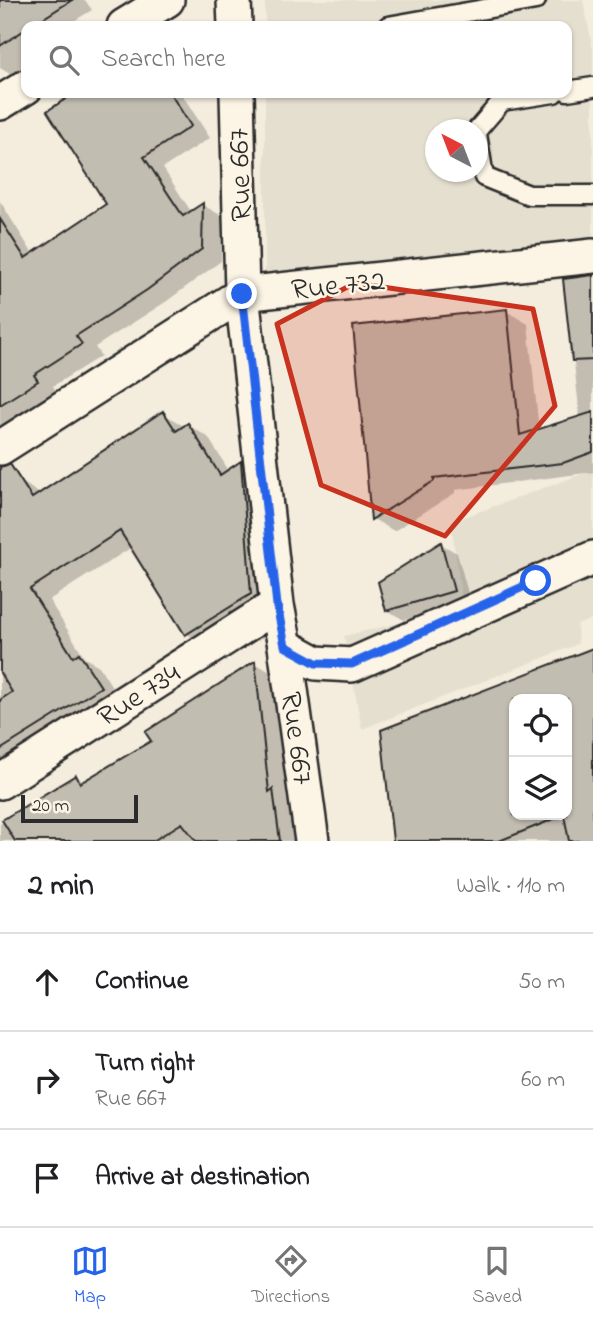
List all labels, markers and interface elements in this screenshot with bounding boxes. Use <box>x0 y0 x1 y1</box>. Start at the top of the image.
search box <box>21 21 572 98</box>
icon: search <box>45 41 83 79</box>
text: Search here <box>101 41 226 79</box>
north arrow <box>425 119 488 182</box>
street label: Rue 667 <box>218 127 266 222</box>
street label: Rue 732 <box>289 260 388 314</box>
route end <box>226 278 257 309</box>
route start <box>520 565 551 596</box>
street label: Rue 734 <box>89 653 190 740</box>
street label: Rue 667 <box>267 689 323 788</box>
map controls <box>509 694 572 820</box>
button: locate <box>509 694 572 757</box>
button: layers <box>509 757 572 820</box>
scale bar <box>21 792 138 824</box>
text: 20 m <box>32 793 69 820</box>
text: 2 min <box>28 865 94 909</box>
text: Walk · 110 m <box>456 870 565 903</box>
icon: ahead <box>28 963 66 1001</box>
text: Continue <box>95 963 188 1001</box>
text: 50 m <box>518 966 565 999</box>
text: Turn right <box>95 1045 195 1083</box>
icon: right <box>28 1061 66 1099</box>
text: 60 m <box>521 1064 565 1097</box>
text: Rue 667 <box>95 1083 167 1116</box>
icon: arrive <box>28 1159 66 1197</box>
text: Arrive at destination <box>95 1159 310 1197</box>
tab: Map <box>71 1242 109 1311</box>
tab: Directions <box>251 1242 330 1311</box>
tab: Saved <box>472 1242 522 1311</box>

